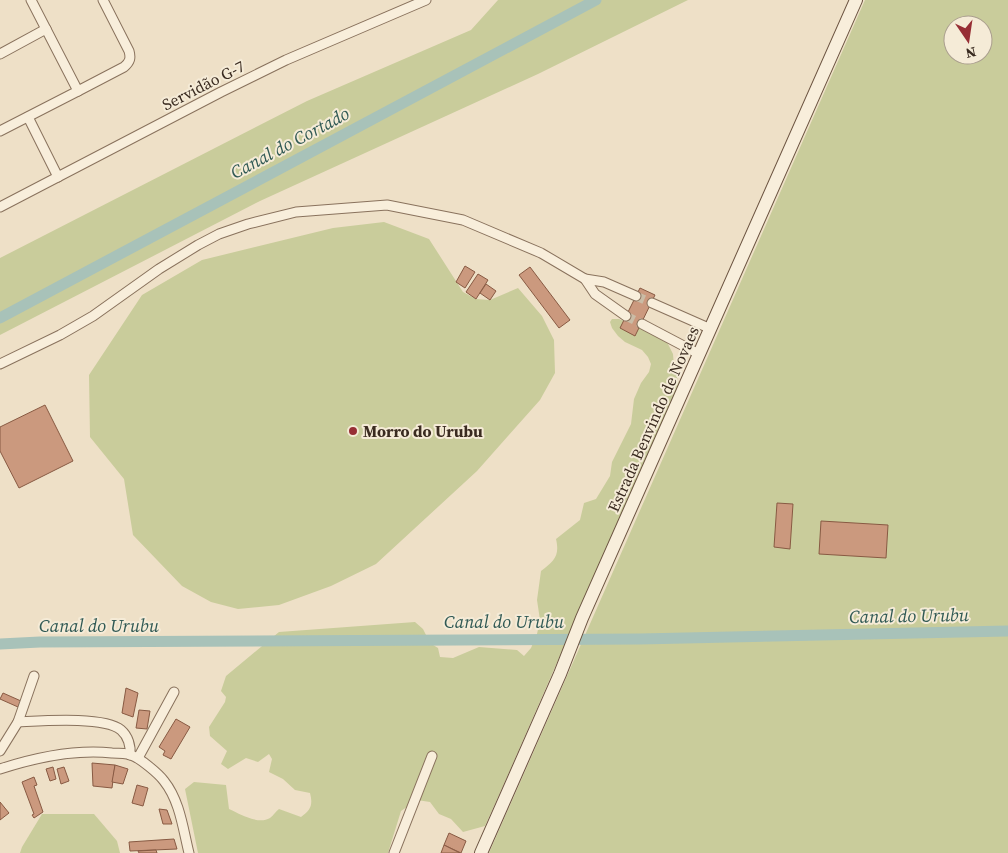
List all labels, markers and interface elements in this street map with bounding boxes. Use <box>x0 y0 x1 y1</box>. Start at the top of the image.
north arrow <box>943 15 993 65</box>
text: N <box>964 42 978 64</box>
street label: Servidão G-7 <box>158 55 248 115</box>
water label: Canal do Cortado <box>226 101 354 184</box>
street label: Estrada Benvindo de Novaes <box>602 323 704 515</box>
place label: Morro do Urubu <box>363 420 483 442</box>
marker: Morro do Urubu <box>347 425 359 437</box>
water label: Canal do Urubu <box>849 602 970 629</box>
water label: Canal do Urubu <box>444 609 565 634</box>
water label: Canal do Urubu <box>39 613 160 638</box>

